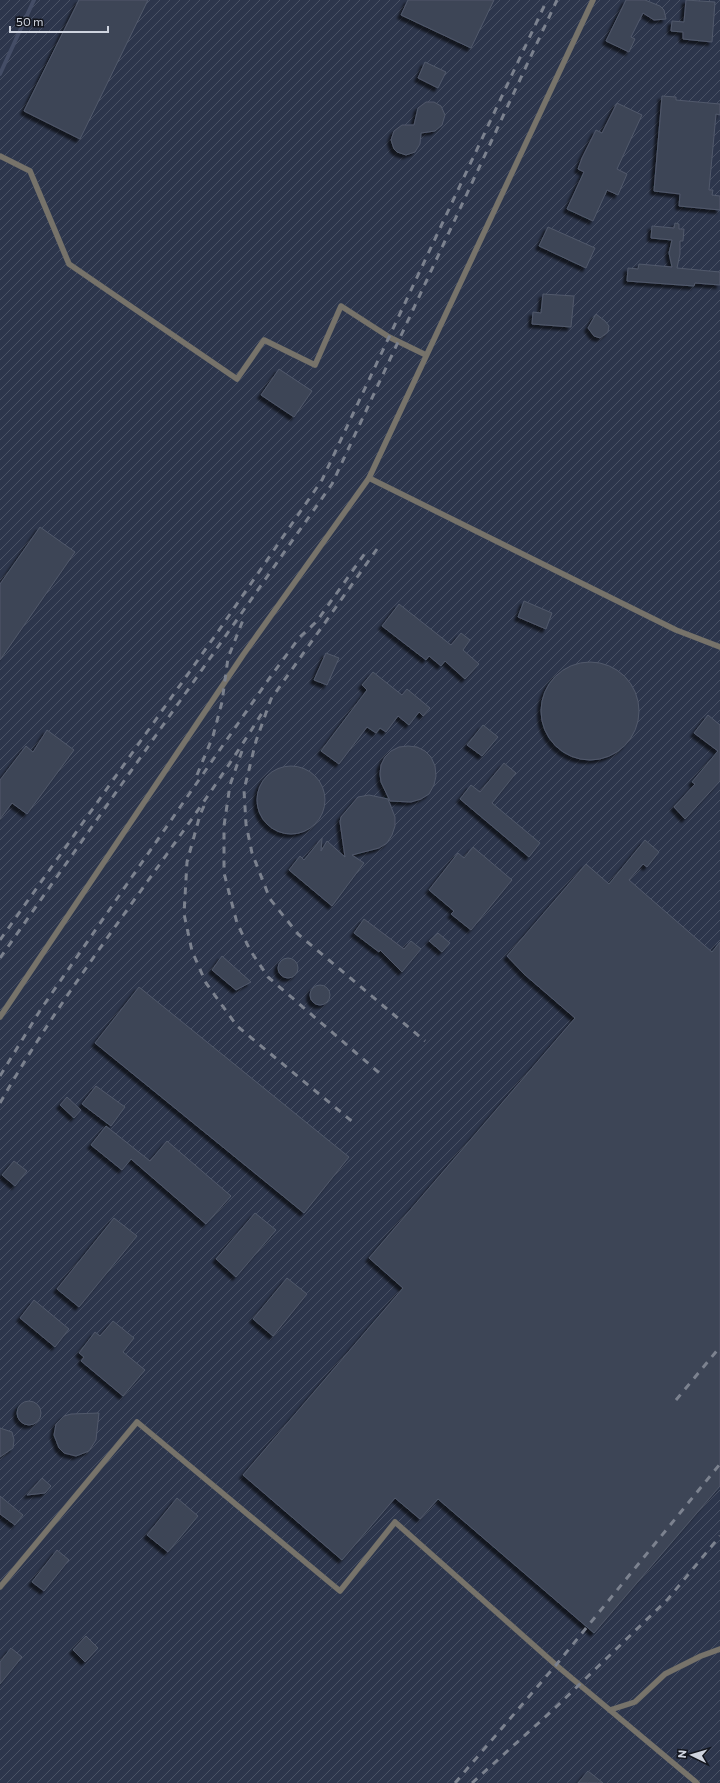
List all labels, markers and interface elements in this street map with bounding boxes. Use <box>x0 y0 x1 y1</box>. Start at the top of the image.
scale bar <box>10 8 108 34</box>
text: 50 m <box>16 14 44 28</box>
north arrow <box>672 1735 712 1775</box>
text: N <box>675 1749 688 1759</box>

